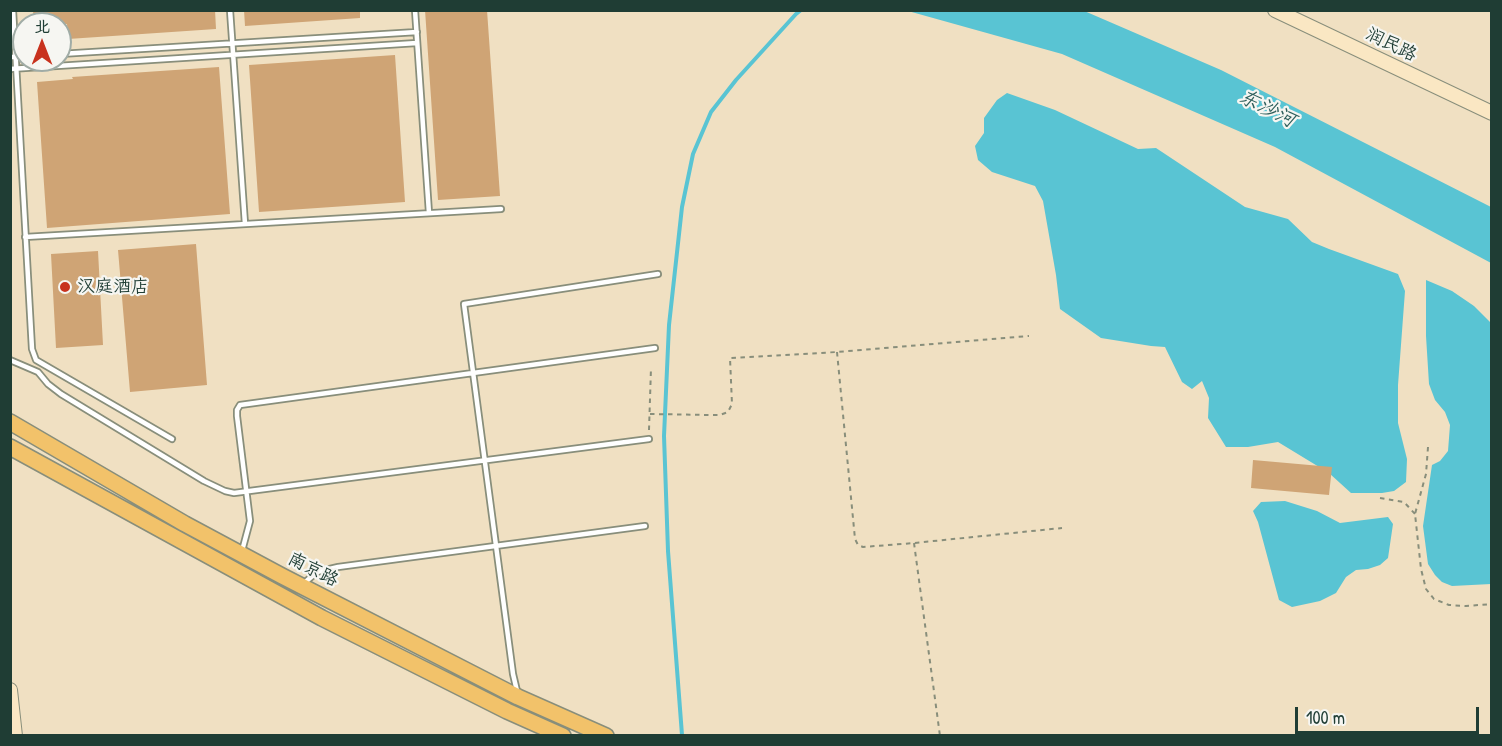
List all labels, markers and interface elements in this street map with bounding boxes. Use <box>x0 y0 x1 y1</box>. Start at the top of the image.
north arrow <box>12 12 72 72</box>
text: 北 <box>34 15 50 37</box>
street label: 润民路 <box>1362 23 1420 67</box>
water label: 东沙河 <box>1235 85 1299 133</box>
place label: 汉庭酒店 <box>77 276 149 298</box>
marker: 汉庭酒店 <box>58 280 72 294</box>
street label: 南京路 <box>284 548 342 592</box>
scale bar <box>1298 695 1482 733</box>
text: 100 m <box>1306 705 1345 730</box>

